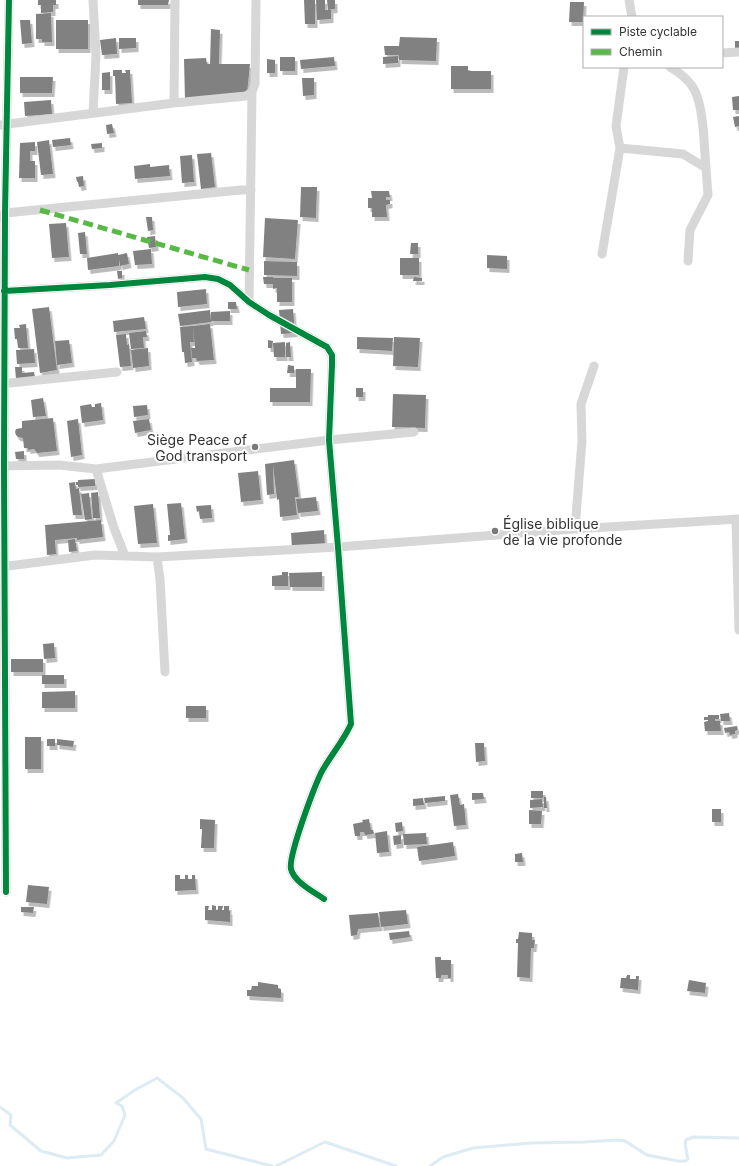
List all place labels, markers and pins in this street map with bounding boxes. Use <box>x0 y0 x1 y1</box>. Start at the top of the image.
place label: Siège Peace of God transport <box>147 431 247 464</box>
marker: Siège Peace of God transport <box>250 442 260 452</box>
place label: Église biblique de la vie profonde <box>503 515 622 548</box>
marker: Église biblique de la vie profonde <box>490 526 500 536</box>

